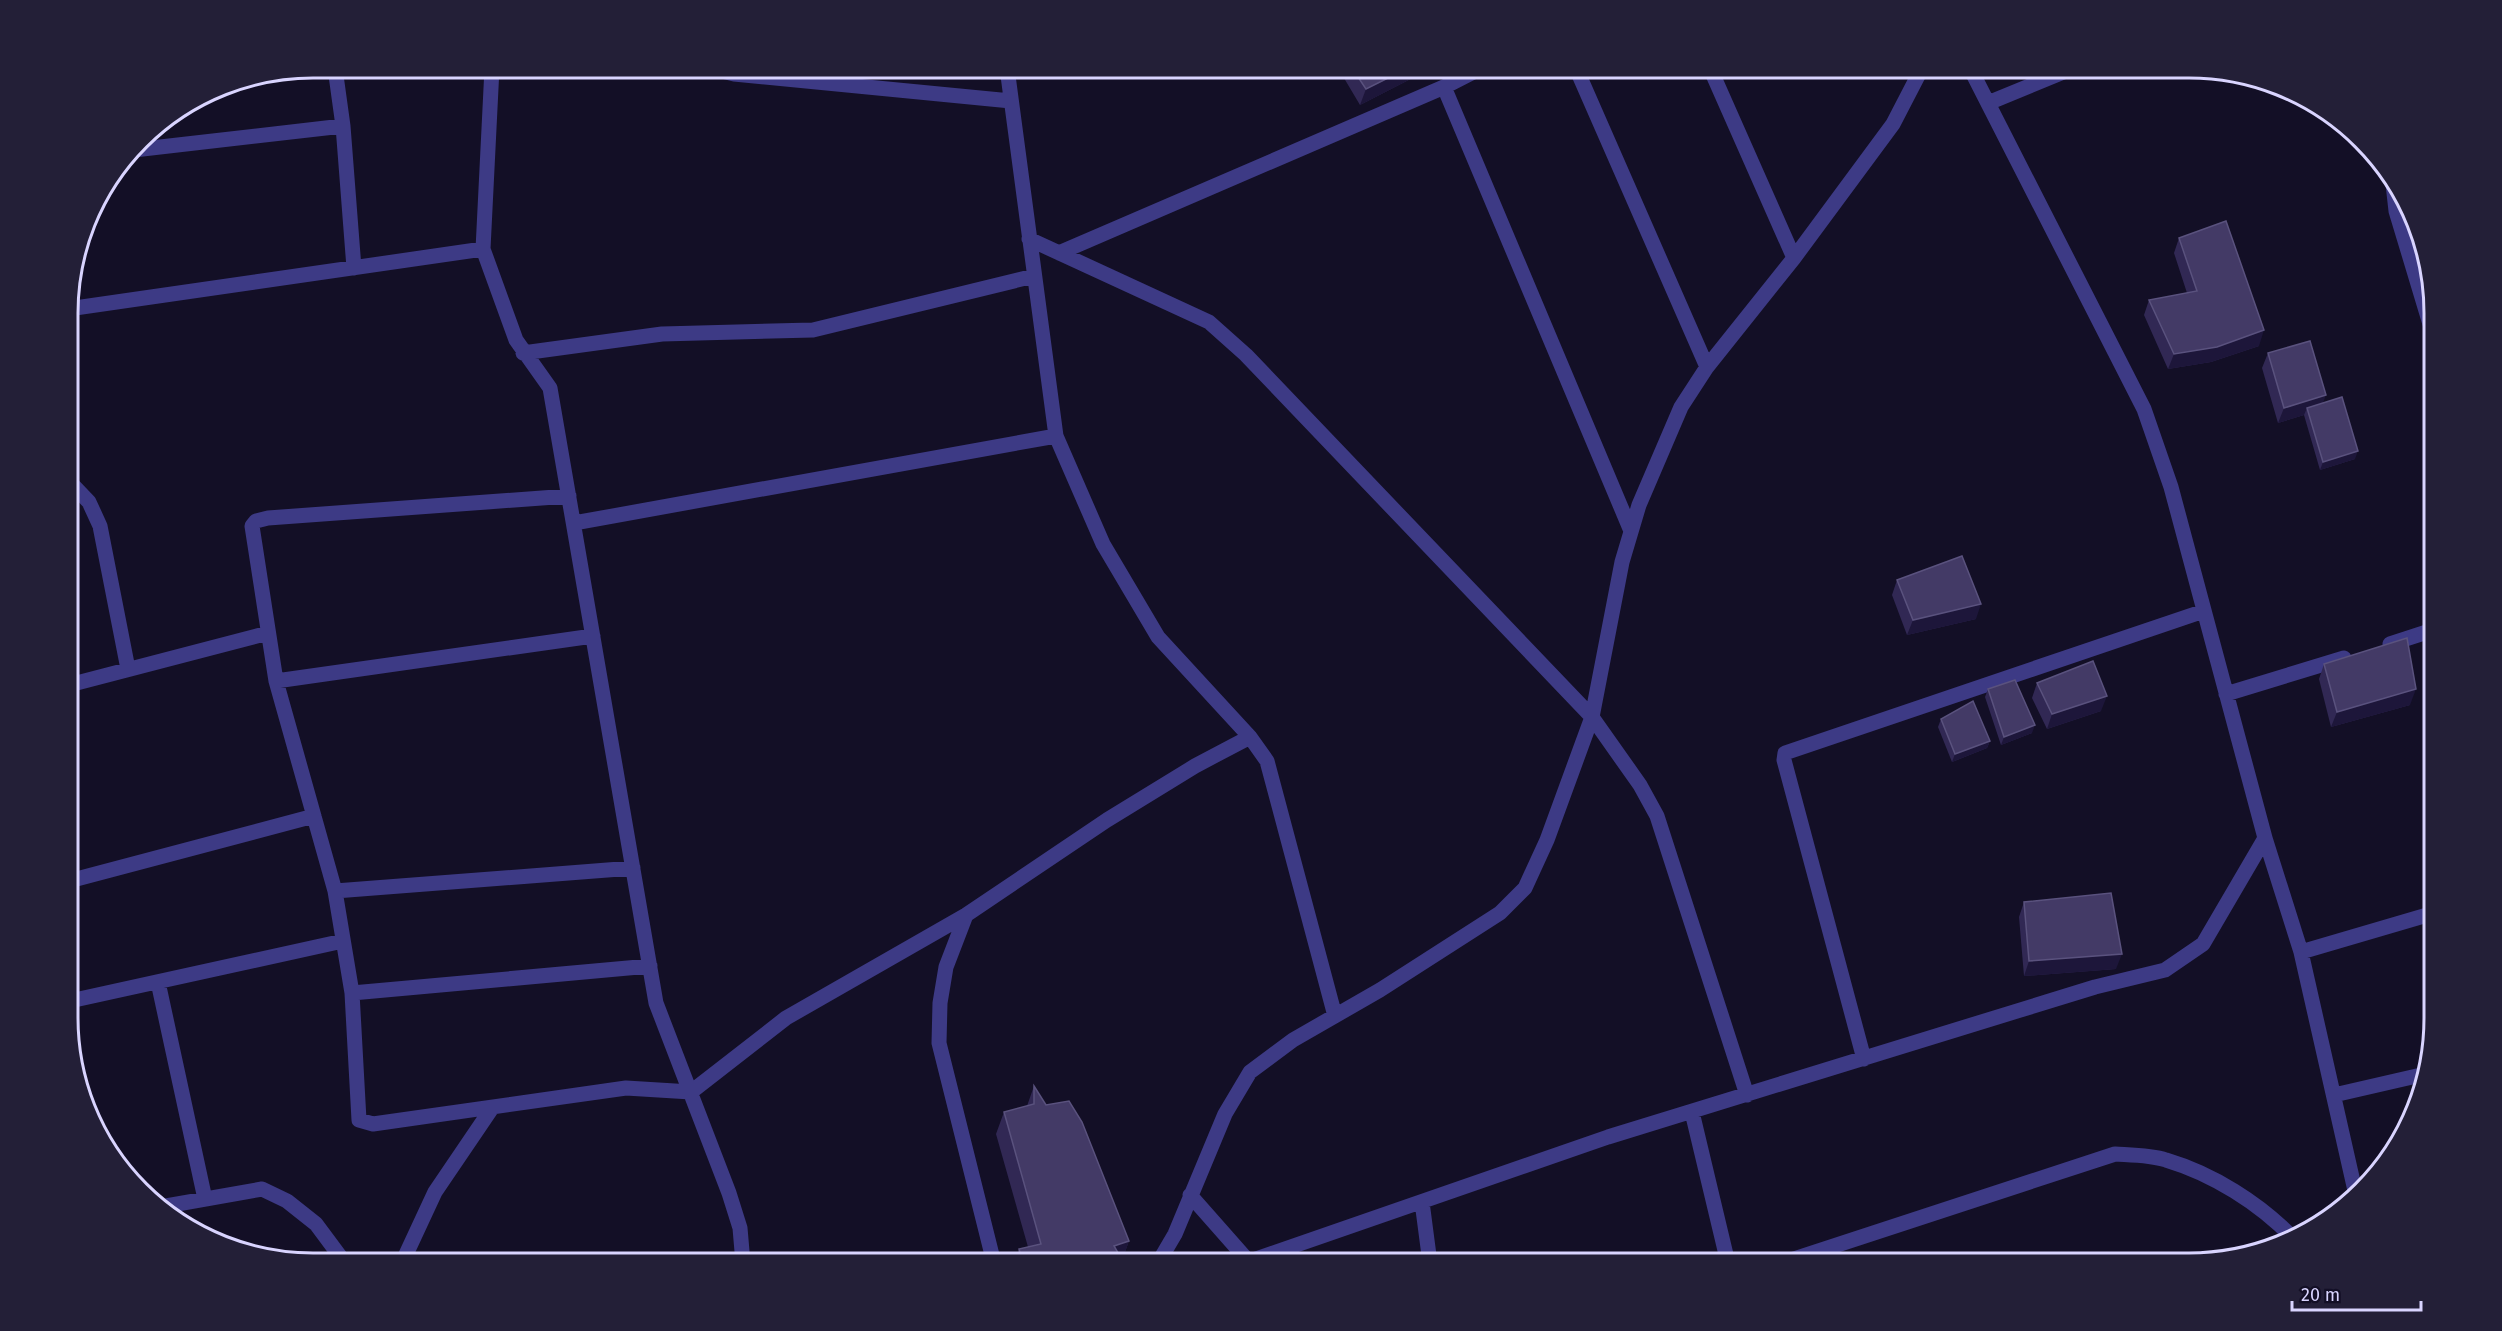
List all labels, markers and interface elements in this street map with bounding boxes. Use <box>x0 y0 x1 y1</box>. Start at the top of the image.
scale bar <box>2292 1274 2421 1312</box>
text: 20 m <box>2301 1284 2340 1306</box>

